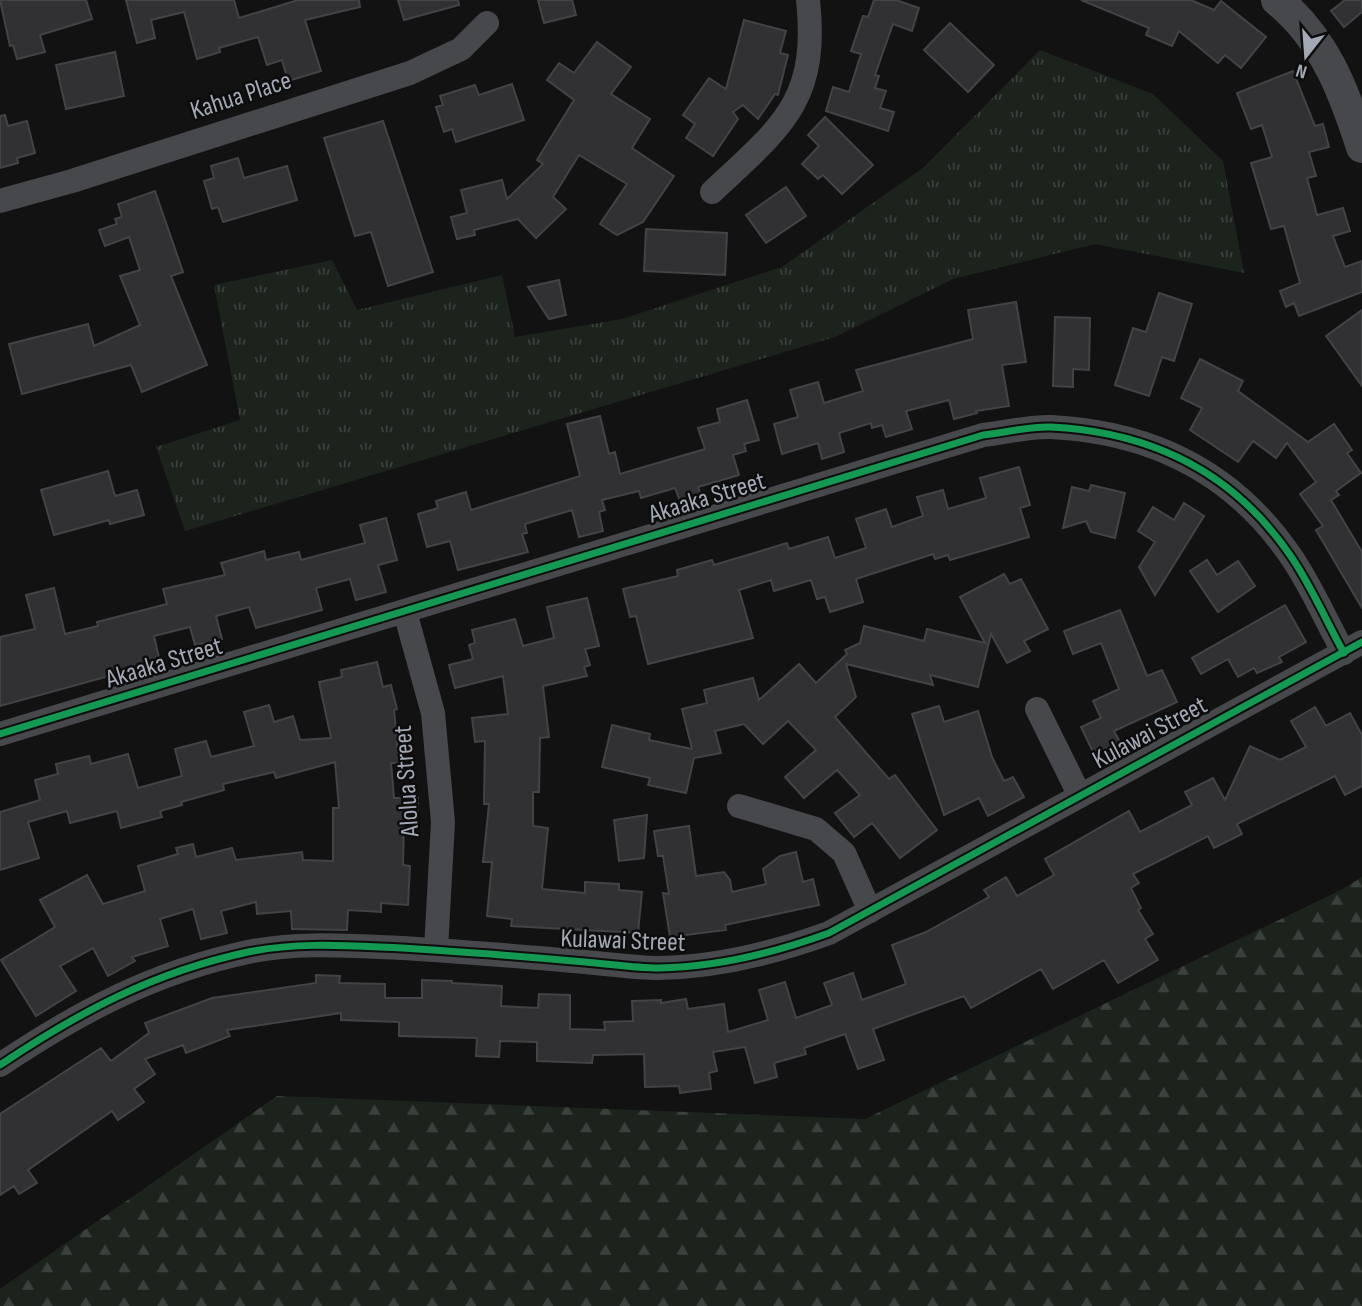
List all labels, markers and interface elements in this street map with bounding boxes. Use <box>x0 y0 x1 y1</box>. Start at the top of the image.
north arrow <box>1271 21 1341 91</box>
text: N <box>1293 58 1310 83</box>
street label: Kahua Place <box>187 65 295 127</box>
street label: Akaaka Street <box>644 466 769 531</box>
street label: Akaaka Street <box>101 631 226 696</box>
street label: Kulawai Street <box>1087 690 1213 776</box>
street label: Alolua Street <box>388 724 426 839</box>
street label: Kulawai Street <box>560 923 686 959</box>

